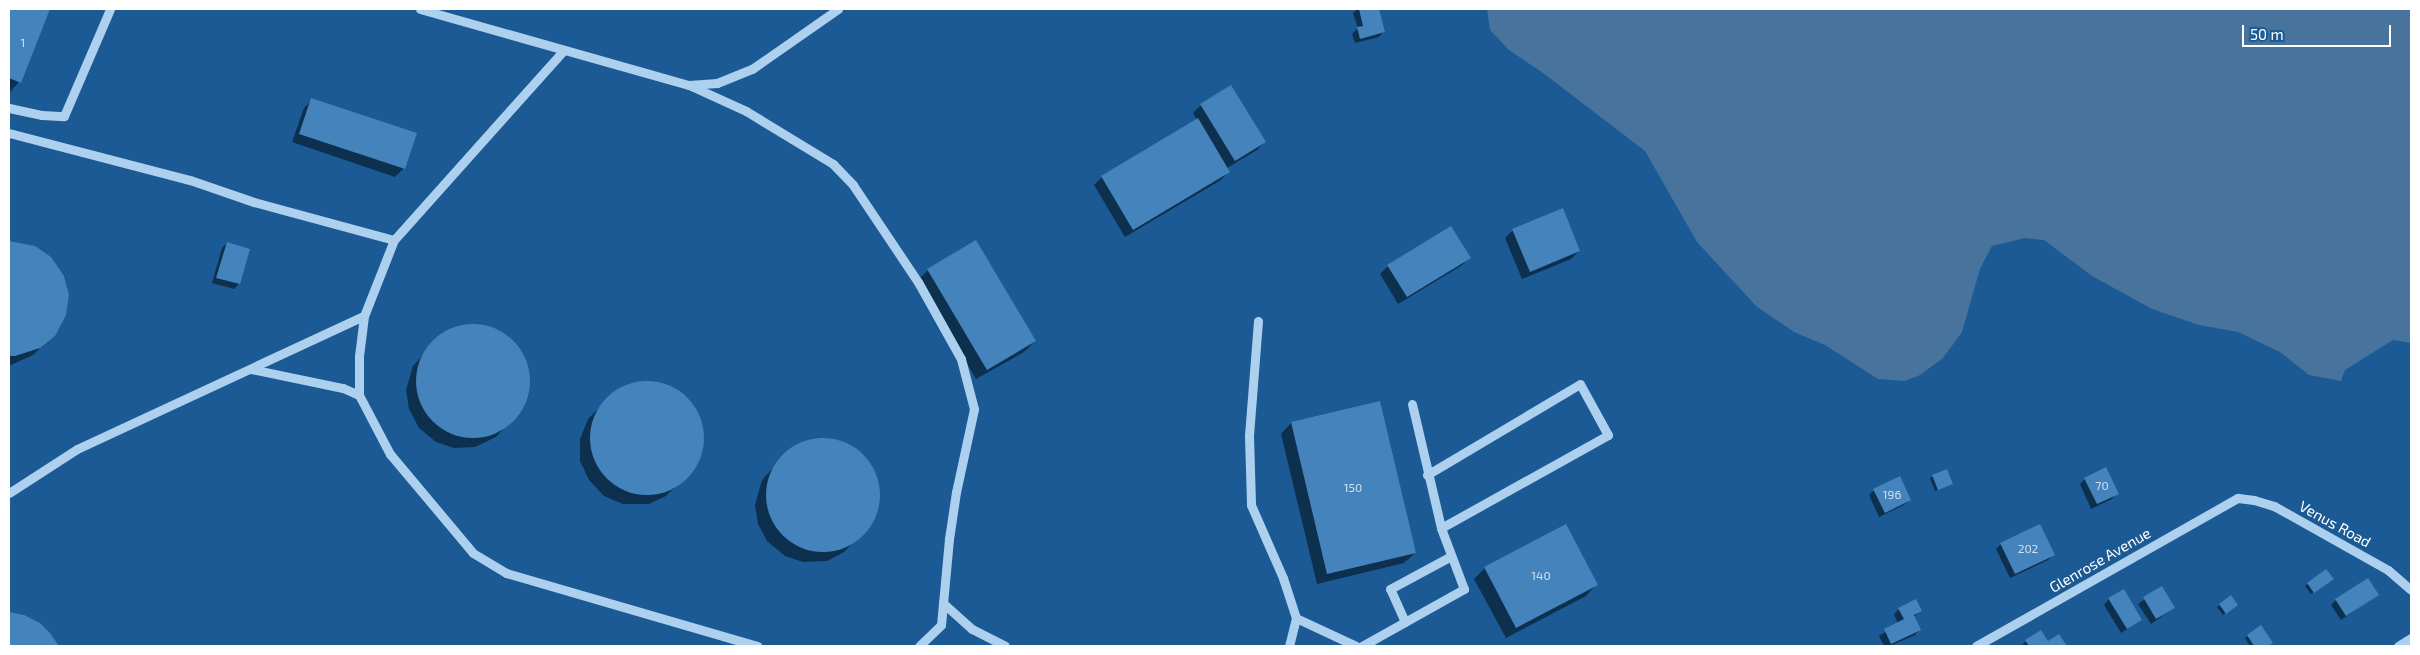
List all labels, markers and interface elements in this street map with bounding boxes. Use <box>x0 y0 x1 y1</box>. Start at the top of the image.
scale bar <box>2245 15 2394 47</box>
text: 50 m <box>2250 25 2284 43</box>
house number: 1 <box>21 36 25 50</box>
house number: 70 <box>2095 479 2109 493</box>
house number: 150 <box>1344 481 1362 495</box>
house number: 196 <box>1883 488 1901 502</box>
street label: Venus Road <box>2296 497 2374 551</box>
street label: Glenrose Avenue <box>2046 524 2154 596</box>
house number: 202 <box>2018 542 2038 556</box>
house number: 140 <box>1531 569 1551 583</box>

